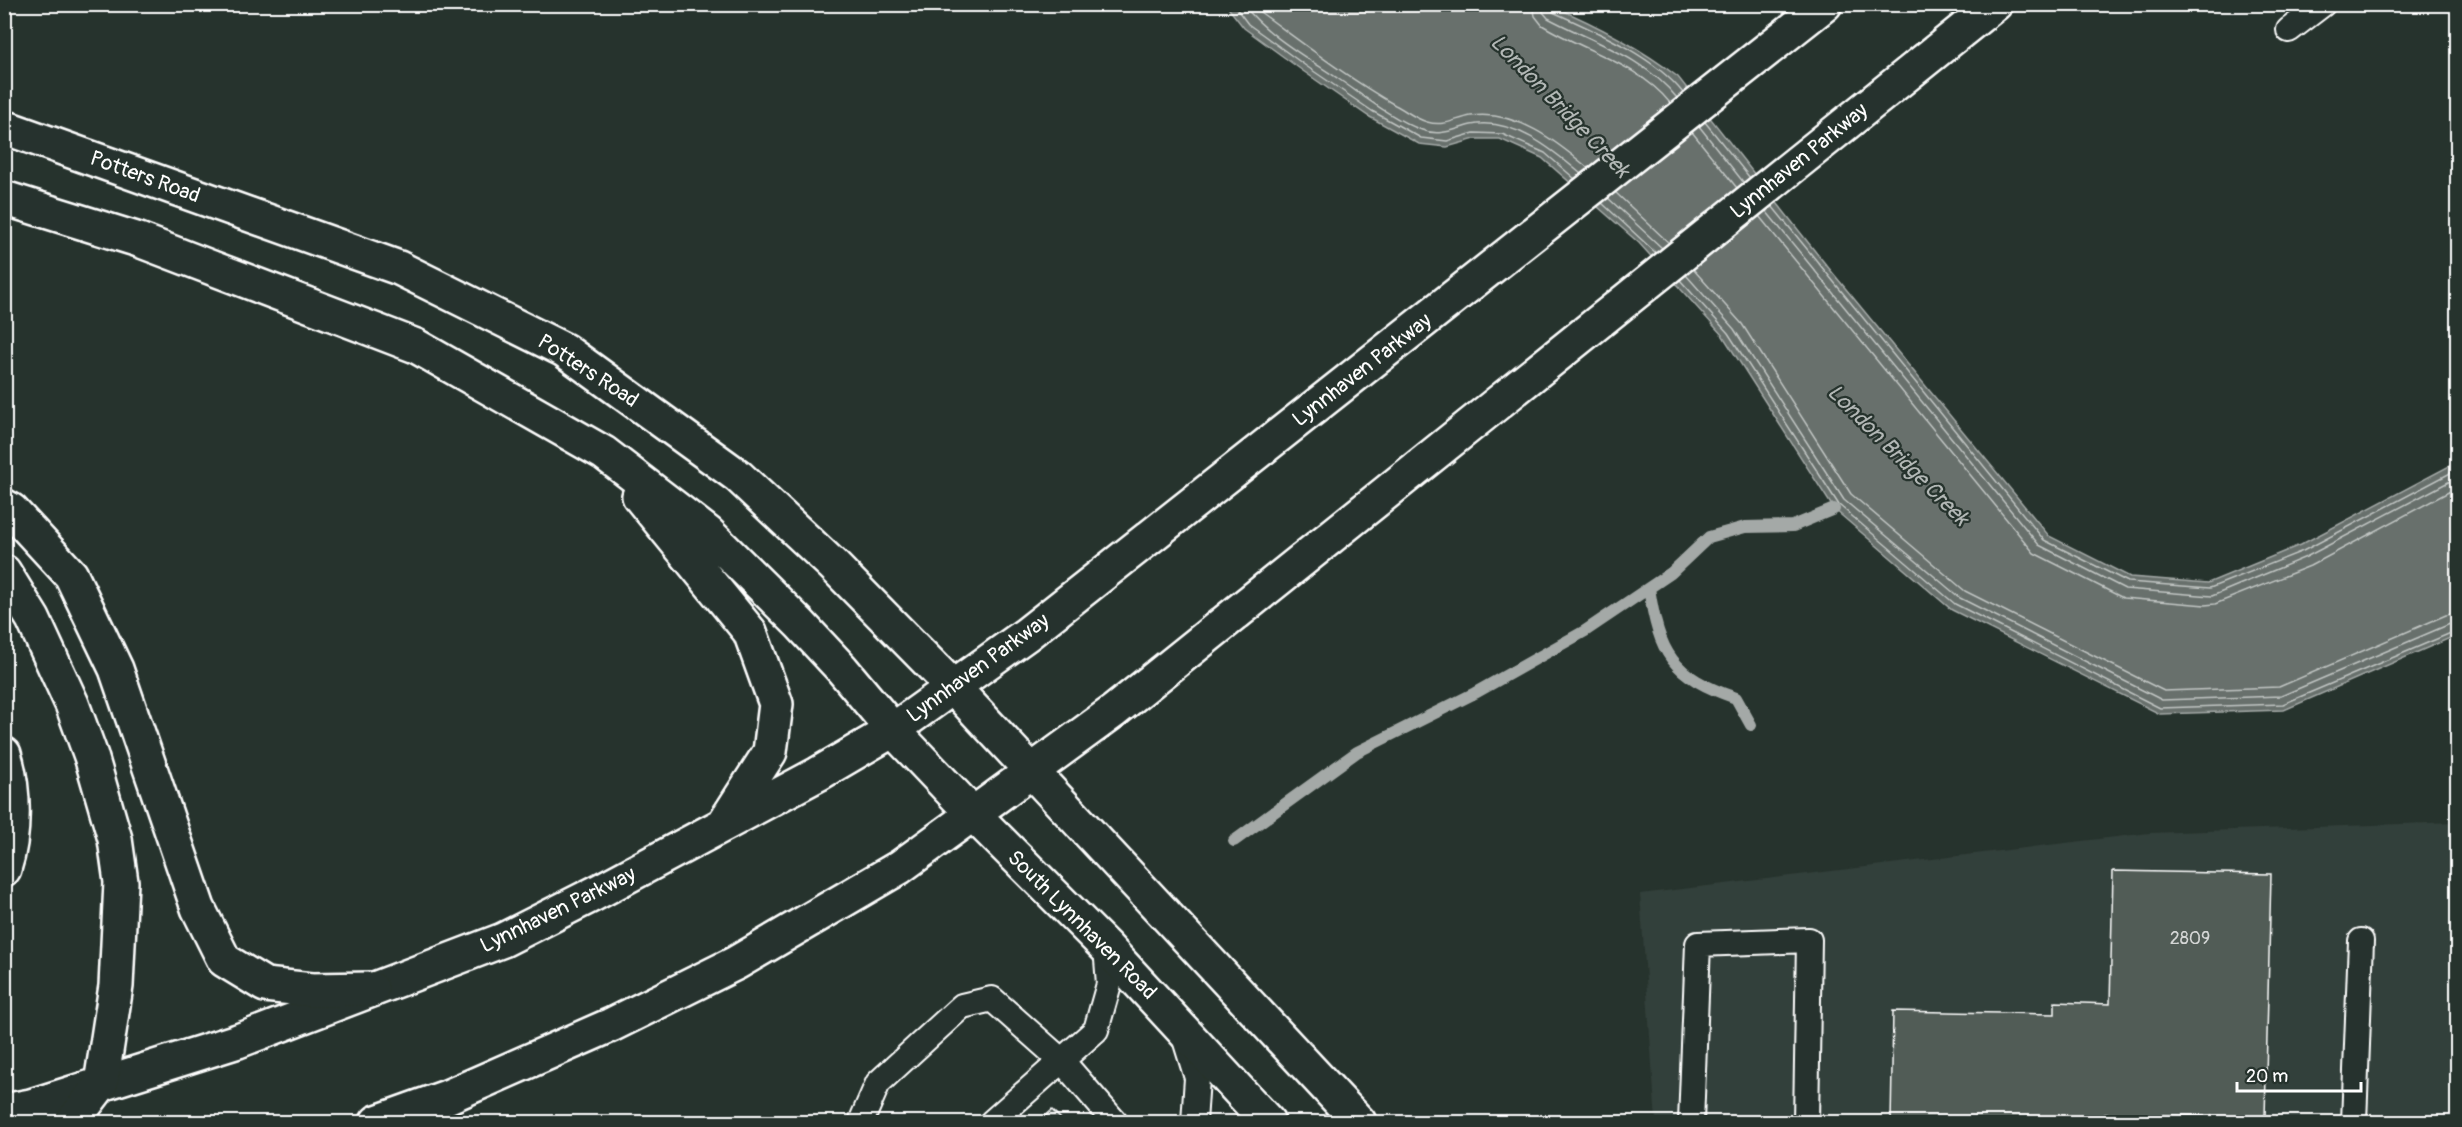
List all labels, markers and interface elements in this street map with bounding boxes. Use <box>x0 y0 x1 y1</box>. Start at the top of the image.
water label: London Bridge Creek <box>1484 28 1637 185</box>
street label: Lynnhaven Parkway <box>1725 97 1873 225</box>
street label: Potters Road <box>86 145 204 209</box>
street label: Lynnhaven Parkway <box>1287 307 1437 433</box>
street label: Potters Road <box>532 328 644 414</box>
water label: London Bridge Creek <box>1821 378 1976 533</box>
street label: Lynnhaven Parkway <box>901 607 1055 729</box>
street label: South Lynnhaven Road <box>1002 845 1162 1005</box>
street label: Lynnhaven Parkway <box>476 861 640 959</box>
house number: 2809 <box>2170 927 2210 950</box>
scale bar <box>2237 1055 2362 1093</box>
text: 20 m <box>2246 1065 2288 1088</box>

